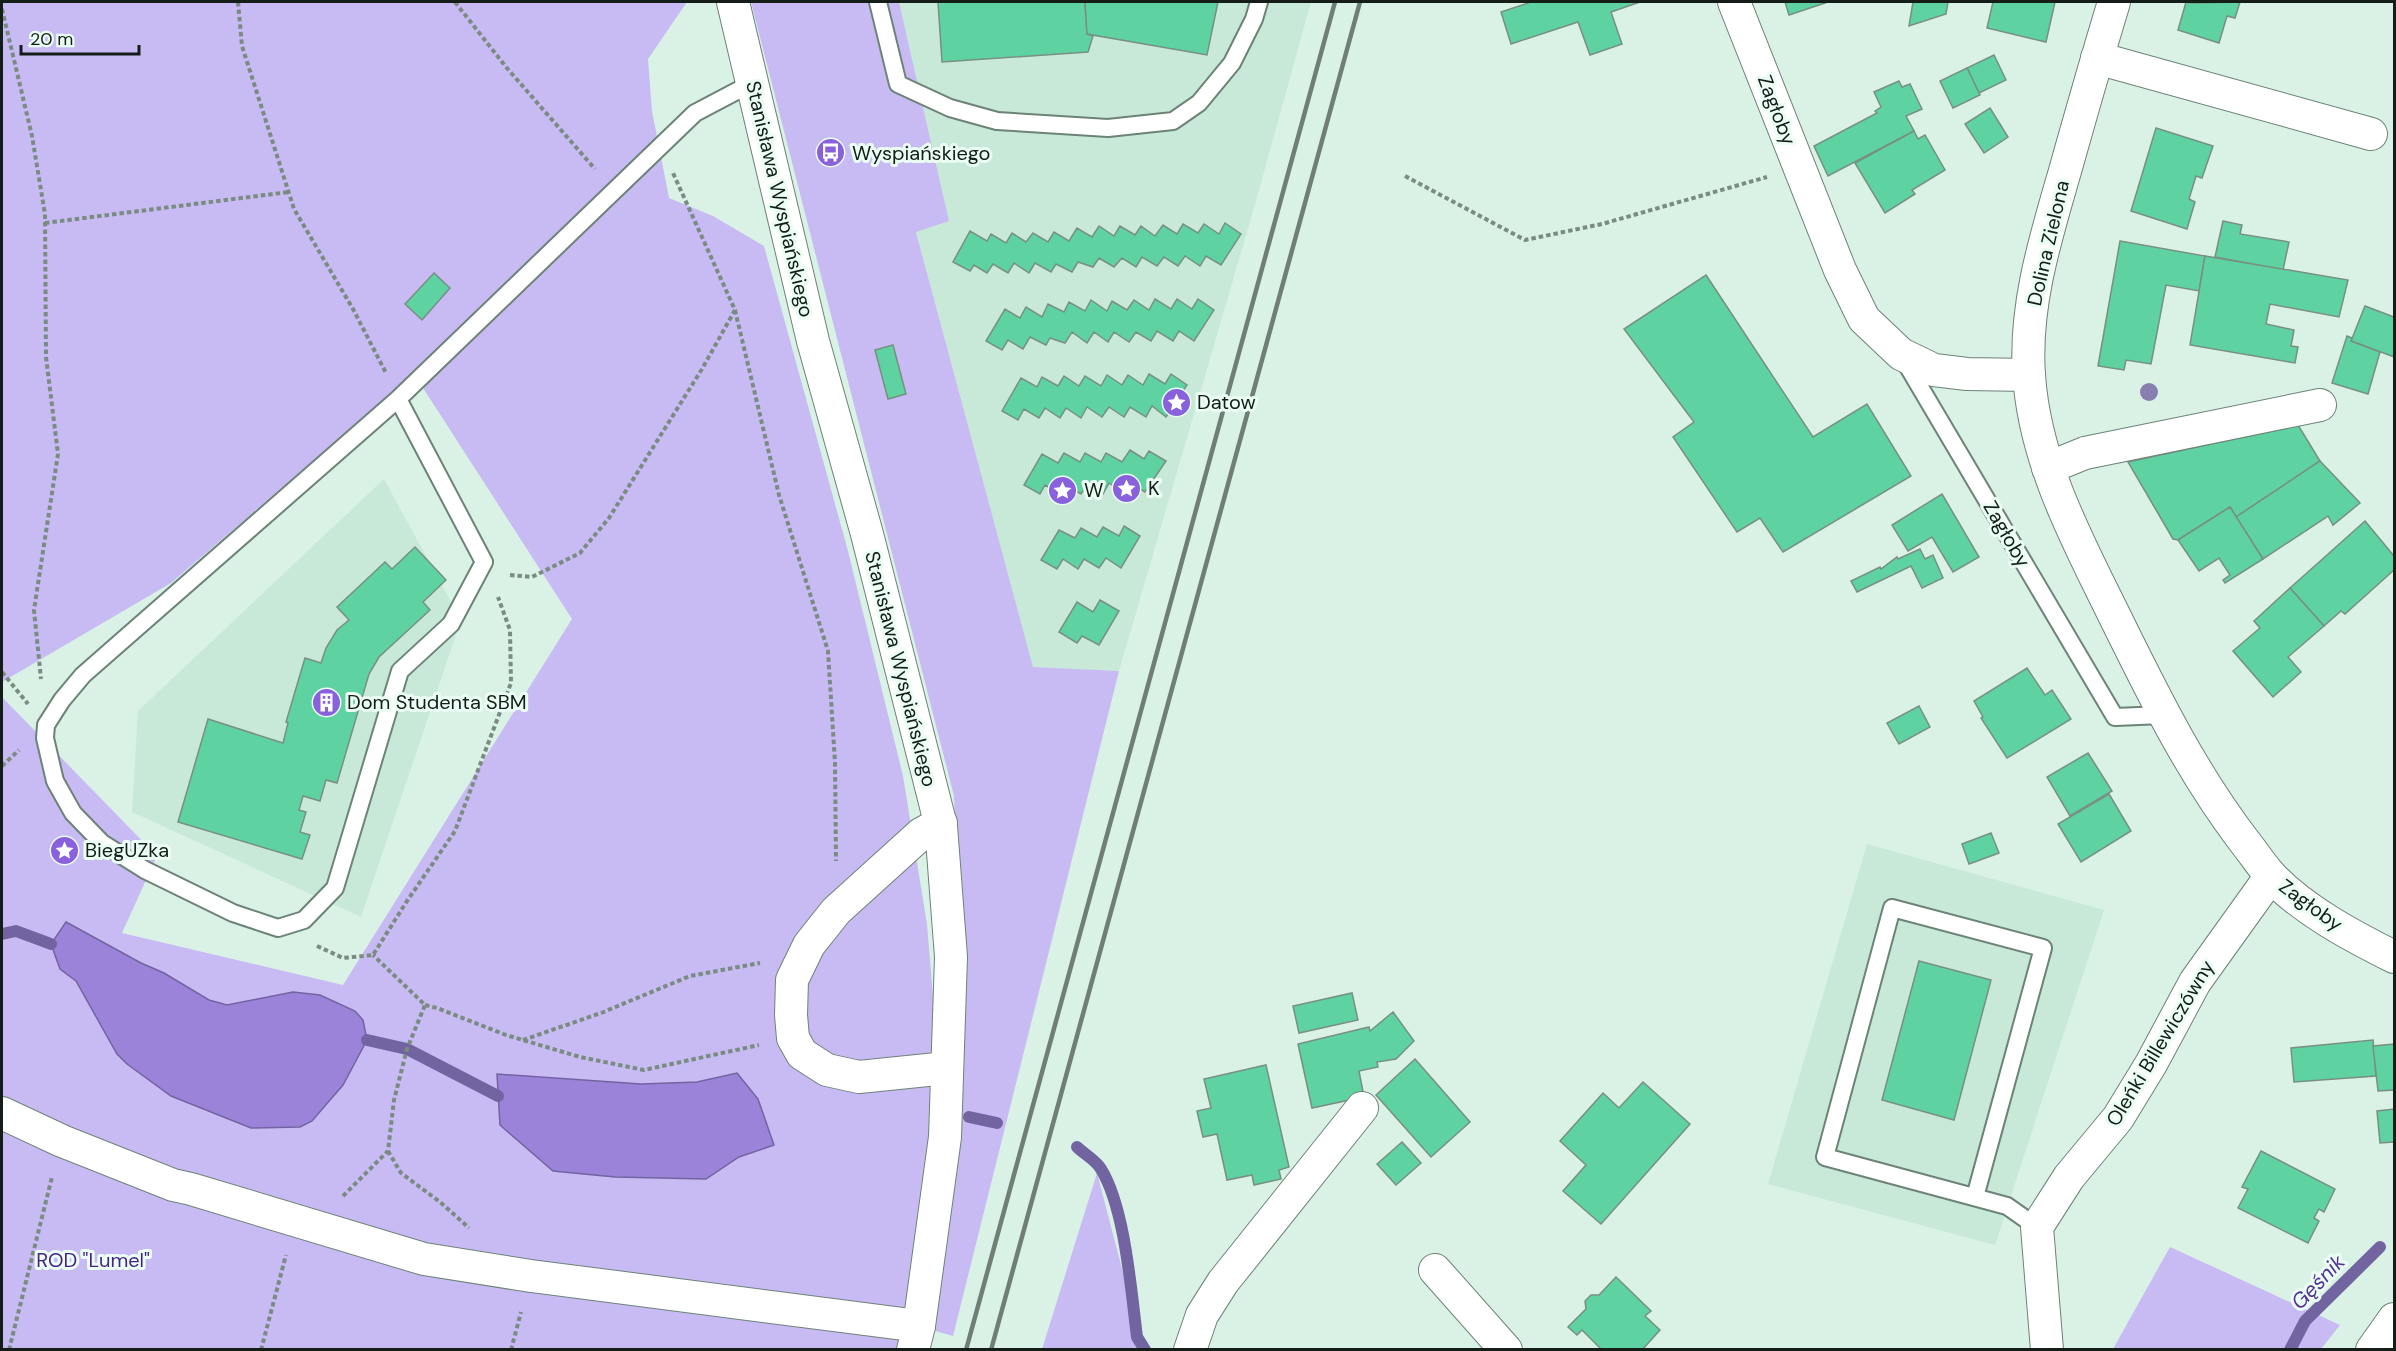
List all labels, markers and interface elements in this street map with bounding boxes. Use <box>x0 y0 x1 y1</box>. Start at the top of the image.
scale bar <box>21 18 140 56</box>
text: 20 m <box>30 27 73 51</box>
street label: Zagłoby <box>1752 71 1802 149</box>
street label: Stanisława Wyspiańskiego <box>740 78 820 320</box>
bus stop icon: Wyspiańskiego <box>815 137 847 169</box>
place label: Wyspiańskiego <box>852 140 990 166</box>
street label: Dolina Zielona <box>2021 178 2075 308</box>
place icon: Datow <box>1160 386 1192 418</box>
place label: Datow <box>1197 389 1256 415</box>
place icon: K <box>1111 472 1143 504</box>
place icon: W <box>1047 474 1079 506</box>
place label: K <box>1148 475 1160 501</box>
place label: W <box>1084 477 1103 503</box>
street label: Zagłoby <box>1978 496 2036 572</box>
street label: Stanisława Wyspiańskiego <box>859 548 943 790</box>
building icon: Dom Studenta SBM <box>310 686 342 718</box>
place label: Dom Studenta SBM <box>347 689 527 715</box>
place icon: BiegUZka <box>48 834 80 866</box>
place label: BiegUZka <box>85 837 169 863</box>
street label: Zagłoby <box>2274 873 2348 937</box>
street label: Oleńki Billewiczówny <box>2100 955 2220 1131</box>
park label: ROD "Lumel" <box>36 1247 150 1273</box>
water label: Gęśnik <box>2285 1248 2351 1316</box>

